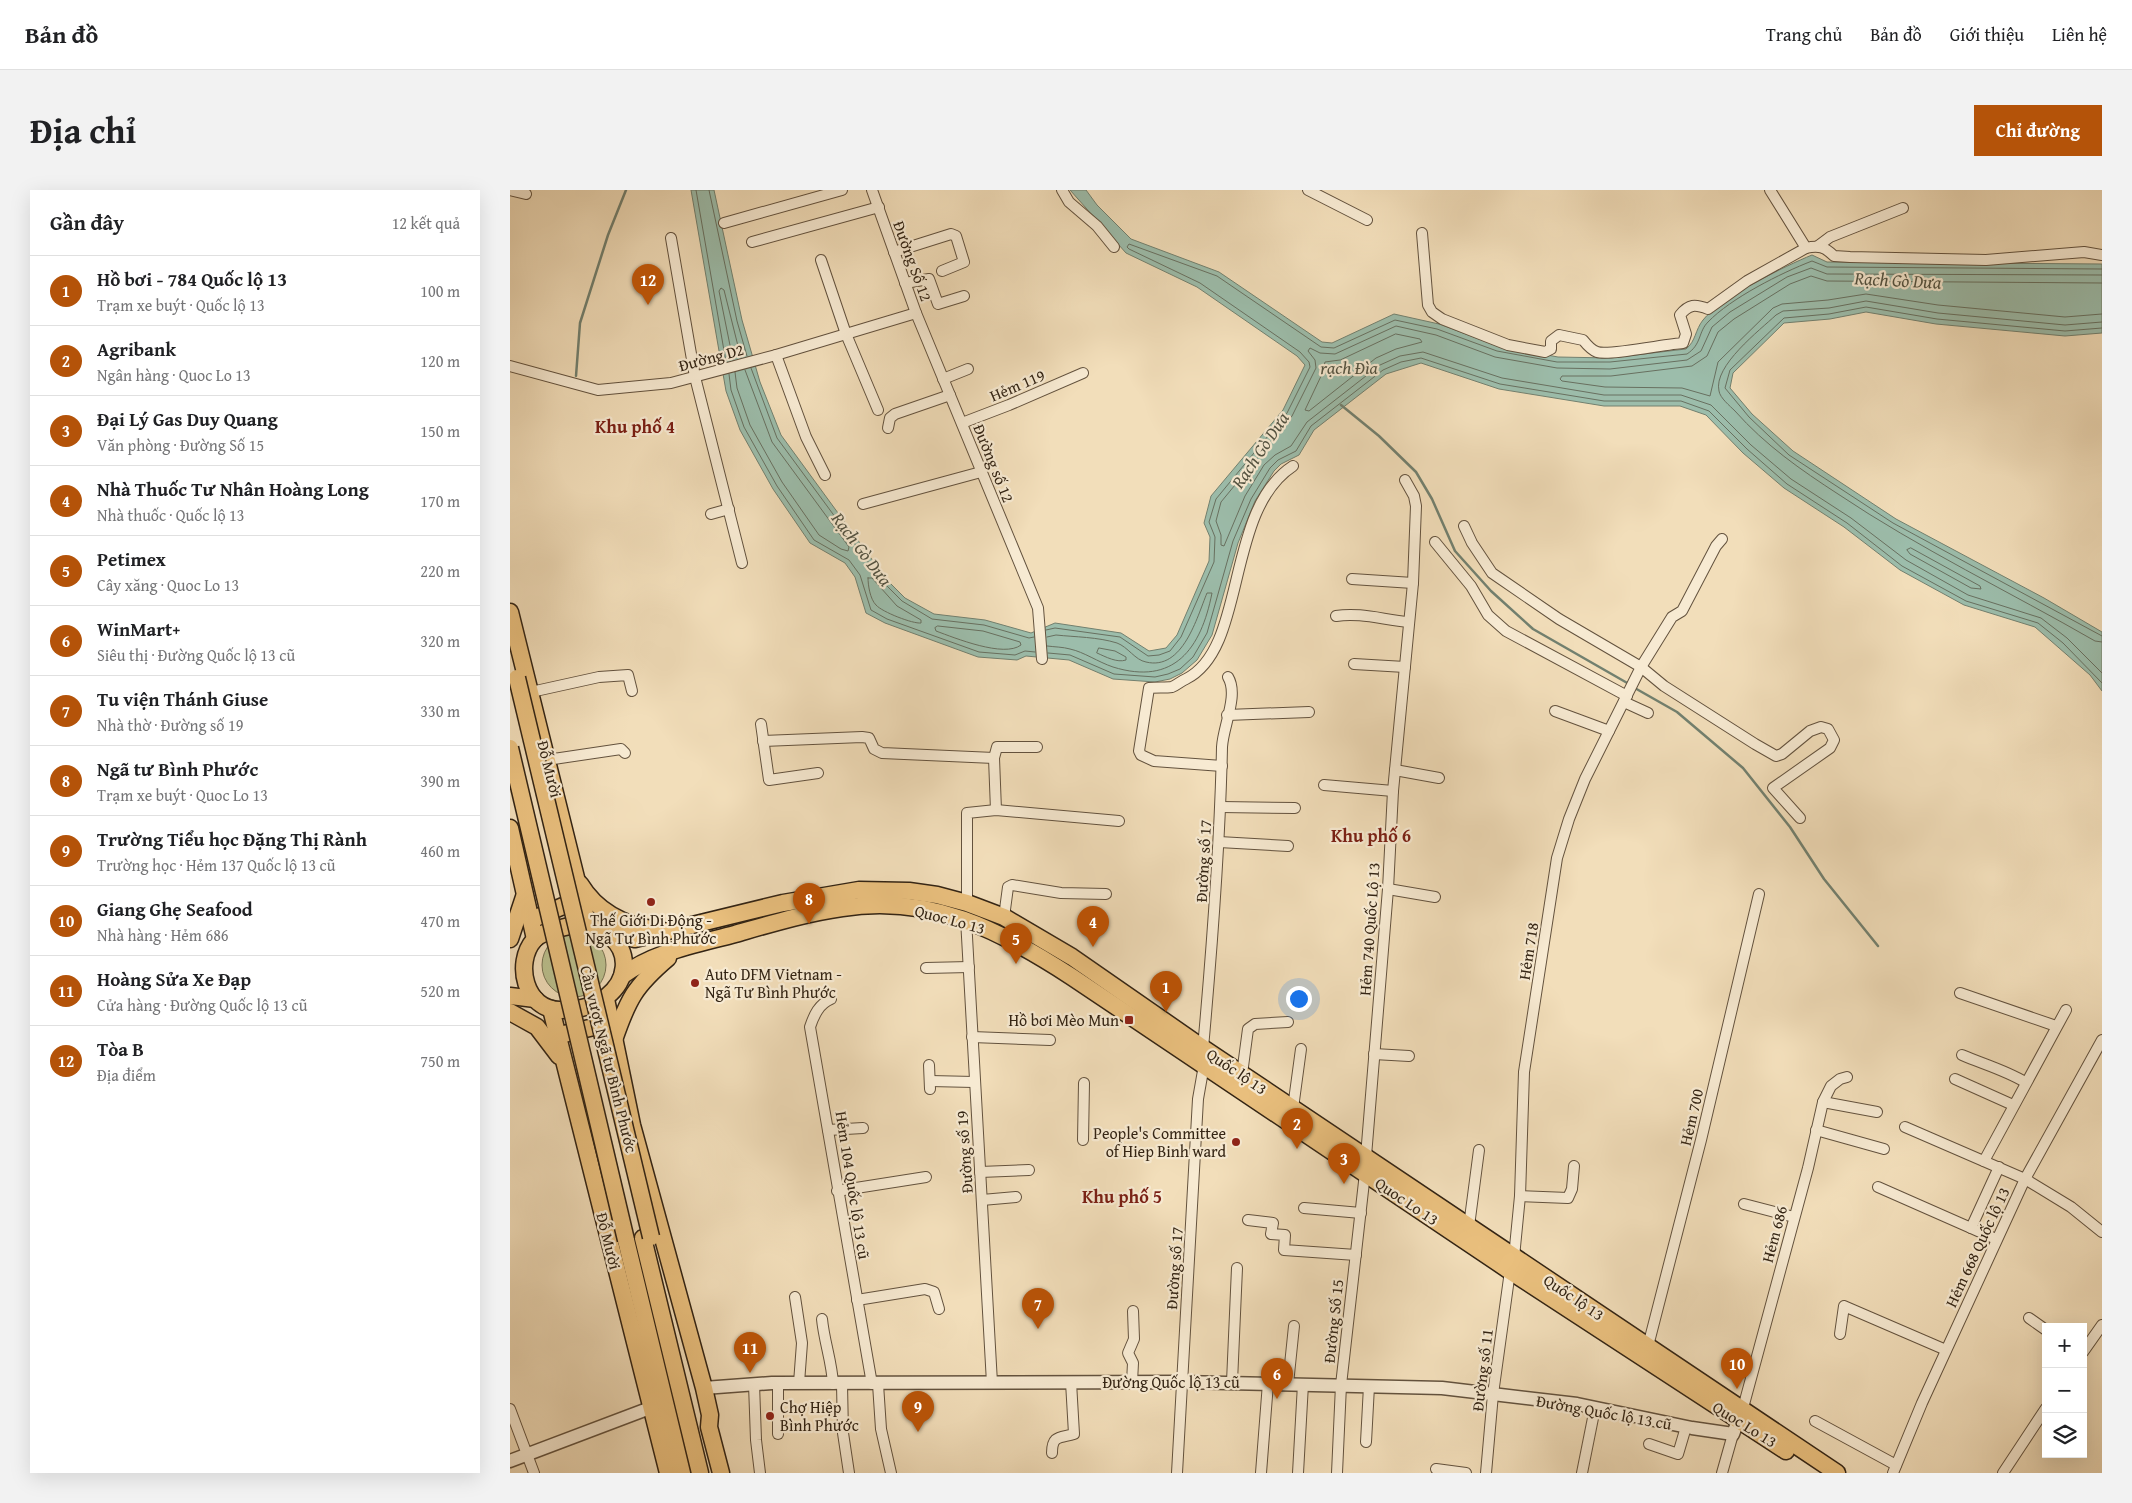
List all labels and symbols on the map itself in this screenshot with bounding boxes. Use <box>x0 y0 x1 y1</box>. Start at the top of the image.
street label: Đường Số 12 <box>887 217 939 305</box>
pin: 12 <box>632 264 664 305</box>
water label: Rạch Gò Dưa <box>1853 264 1943 296</box>
street label: Đường D2 <box>676 337 746 377</box>
water label: rạch Đìa <box>1320 354 1379 381</box>
street label: Hẻm 119 <box>986 363 1049 407</box>
water label: Rạch Gò Dưa <box>1224 406 1296 494</box>
district label: Khu phố 4 <box>595 413 675 440</box>
street label: Đường số 12 <box>967 420 1021 506</box>
water label: Rạch Gò Dưa <box>824 505 899 592</box>
street label: Đỗ Mười <box>531 738 569 801</box>
street label: Đường số 17 <box>1189 819 1217 903</box>
district label: Khu phố 6 <box>1331 822 1411 849</box>
street label: Hẻm 740 Quốc Lộ 13 <box>1352 862 1386 996</box>
pin: 8 <box>793 883 825 924</box>
marker: Thế Giới Di Động - Ngã Tư Bình Phước <box>645 896 657 908</box>
street label: Quoc Lo 13 <box>912 898 988 940</box>
pin: 4 <box>1077 906 1109 947</box>
place label: Thế Giới Di Động - Ngã Tư Bình Phước <box>586 908 716 950</box>
street label: Hẻm 718 <box>1512 920 1544 981</box>
pin: 5 <box>1000 923 1032 964</box>
place label: Auto DFM Vietnam - Ngã Tư Bình Phước <box>705 962 842 1004</box>
street label: Cầu vượt Ngã tư Bình Phước <box>574 963 644 1155</box>
pin: 1 <box>1150 971 1182 1012</box>
marker: Auto DFM Vietnam - Ngã Tư Bình Phước <box>689 977 701 989</box>
your location <box>1286 986 1312 1012</box>
place label: Hồ bơi Mèo Mun <box>1008 1008 1119 1032</box>
marker: Hồ bơi Mèo Mun <box>1123 1014 1135 1026</box>
street label: Quốc lộ 13 <box>1202 1042 1272 1100</box>
street label: Hẻm 700 <box>1673 1086 1709 1148</box>
pin: 2 <box>1281 1108 1313 1149</box>
street label: Hẻm 104 Quốc lộ 13 cũ <box>829 1109 877 1261</box>
street label: Đường số 19 <box>949 1110 979 1194</box>
place label: People's Committee of Hiep Binh ward <box>1093 1121 1226 1163</box>
marker: People's Committee of Hiep Binh ward <box>1230 1136 1242 1148</box>
pin: 3 <box>1328 1143 1360 1184</box>
street label: Quoc Lo 13 <box>1370 1171 1444 1231</box>
district label: Khu phố 5 <box>1082 1183 1162 1210</box>
street label: Hẻm 668 Quốc lộ 13 <box>1939 1183 2015 1311</box>
street label: Hẻm 686 <box>1755 1203 1793 1265</box>
street label: Đỗ Mười <box>590 1210 628 1273</box>
street label: Đường số 17 <box>1159 1226 1189 1310</box>
street label: Quốc lộ 13 <box>1539 1268 1609 1326</box>
street label: Đường Số 15 <box>1317 1278 1349 1364</box>
pin: 7 <box>1022 1288 1054 1329</box>
street label: Đường số 11 <box>1465 1328 1499 1412</box>
pin: 11 <box>734 1332 766 1373</box>
pin: 10 <box>1721 1348 1753 1389</box>
pin: 6 <box>1261 1358 1293 1399</box>
street label: Đường Quốc lộ 13 cũ <box>1102 1370 1240 1394</box>
street label: Đường Quốc lộ 13 cũ <box>1534 1388 1674 1436</box>
pin: 9 <box>902 1391 934 1432</box>
place label: Chợ Hiệp Bình Phước <box>780 1395 859 1437</box>
street label: Quoc Lo 13 <box>1708 1395 1782 1453</box>
marker: Chợ Hiệp Bình Phước <box>764 1410 776 1422</box>

